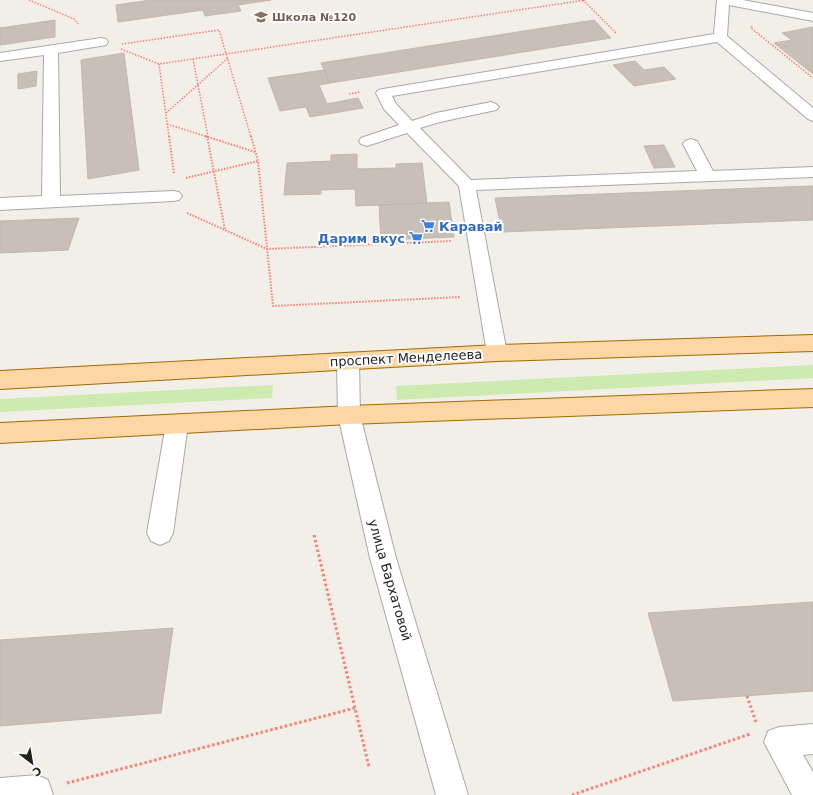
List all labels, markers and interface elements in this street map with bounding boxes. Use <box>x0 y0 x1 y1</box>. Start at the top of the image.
school or university icon: Школа №120 <box>253 9 269 25</box>
place label: Школа №120 <box>272 11 356 24</box>
supermarket icon: Каравай <box>420 218 436 234</box>
place label: Каравай <box>439 219 503 234</box>
supermarket icon: Дарим вкус <box>408 230 424 246</box>
place label: Дарим вкус <box>318 231 405 246</box>
street label: проспект Менделеева <box>329 347 483 369</box>
street label: улица Бархатовой <box>365 517 415 643</box>
north arrow <box>12 743 52 783</box>
text: С <box>30 763 44 779</box>

